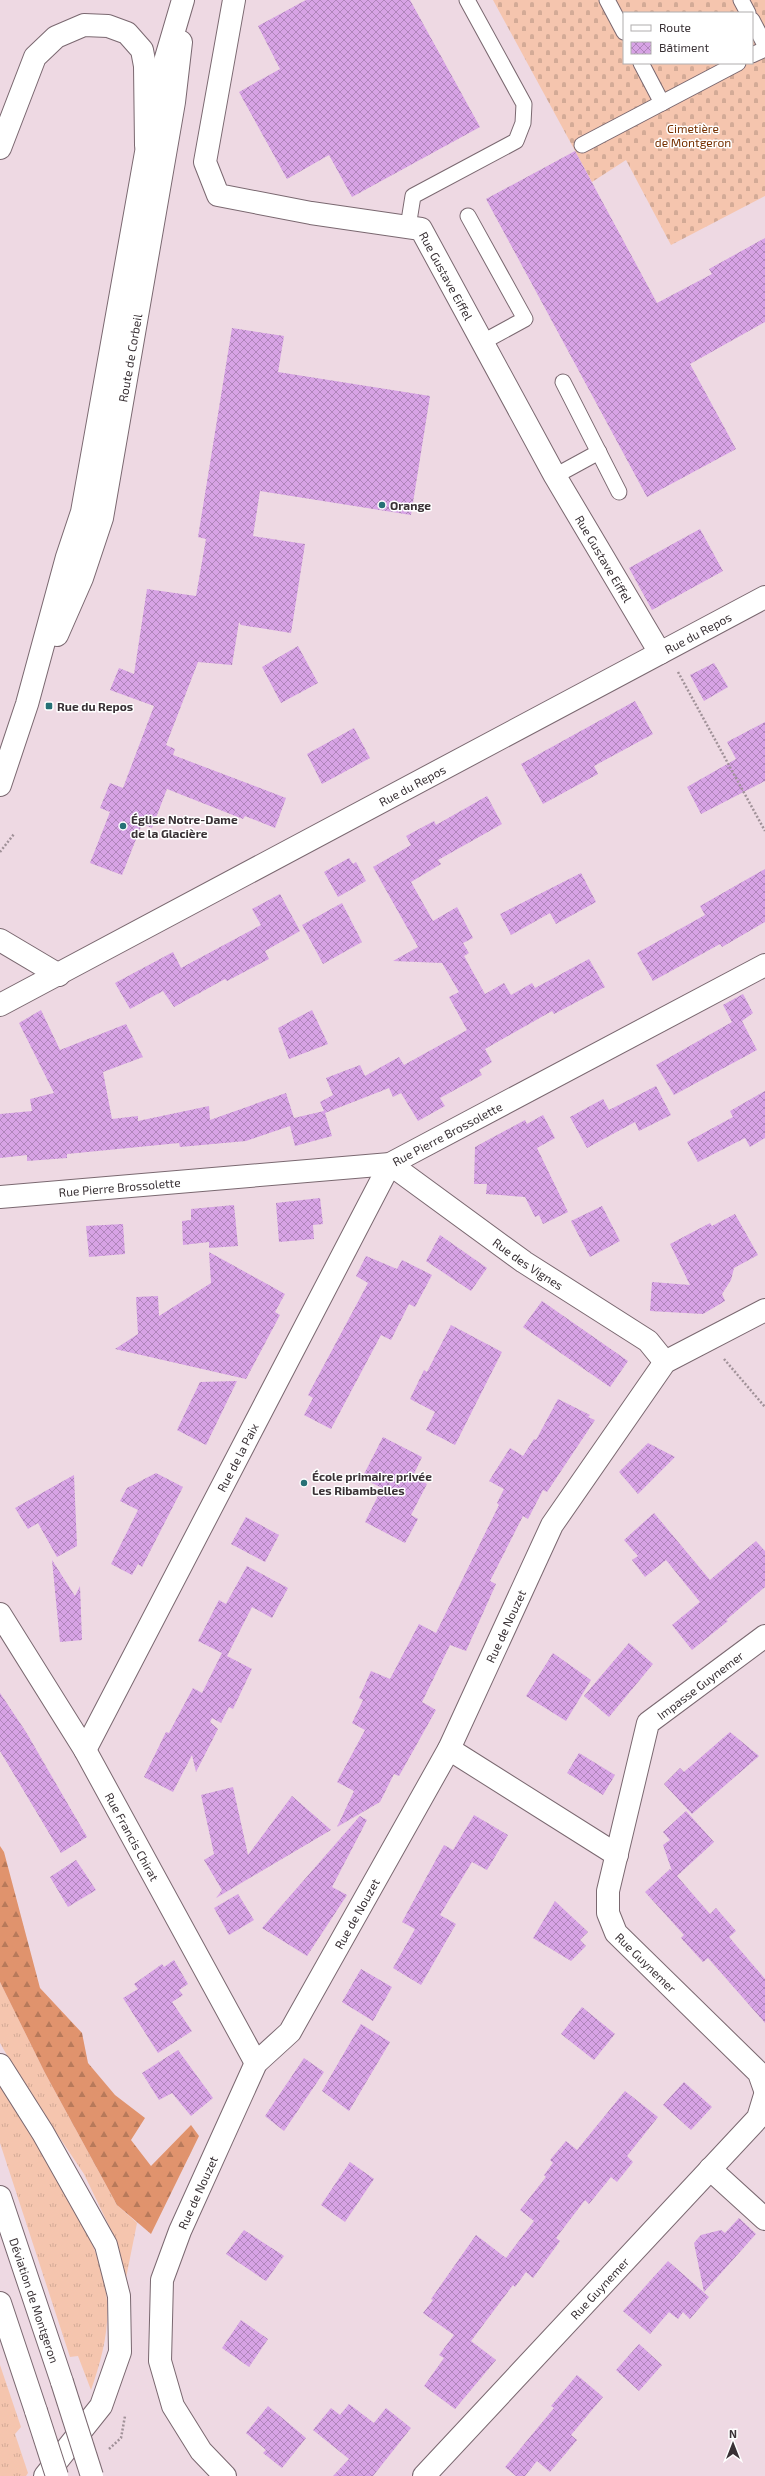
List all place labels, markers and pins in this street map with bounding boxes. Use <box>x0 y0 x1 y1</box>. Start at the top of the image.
place label: Orange <box>390 498 431 512</box>
marker: Orange <box>377 500 387 510</box>
place label: Rue du Repos <box>57 699 133 713</box>
marker: Rue du Repos <box>44 701 54 711</box>
place label: Église Notre-Dame de la Glacière <box>131 812 238 840</box>
marker: Église Notre-Dame de la Glacière <box>118 821 128 831</box>
place label: École primaire privée Les Ribambelles <box>312 1469 432 1497</box>
marker: École primaire privée Les Ribambelles <box>299 1478 309 1488</box>

